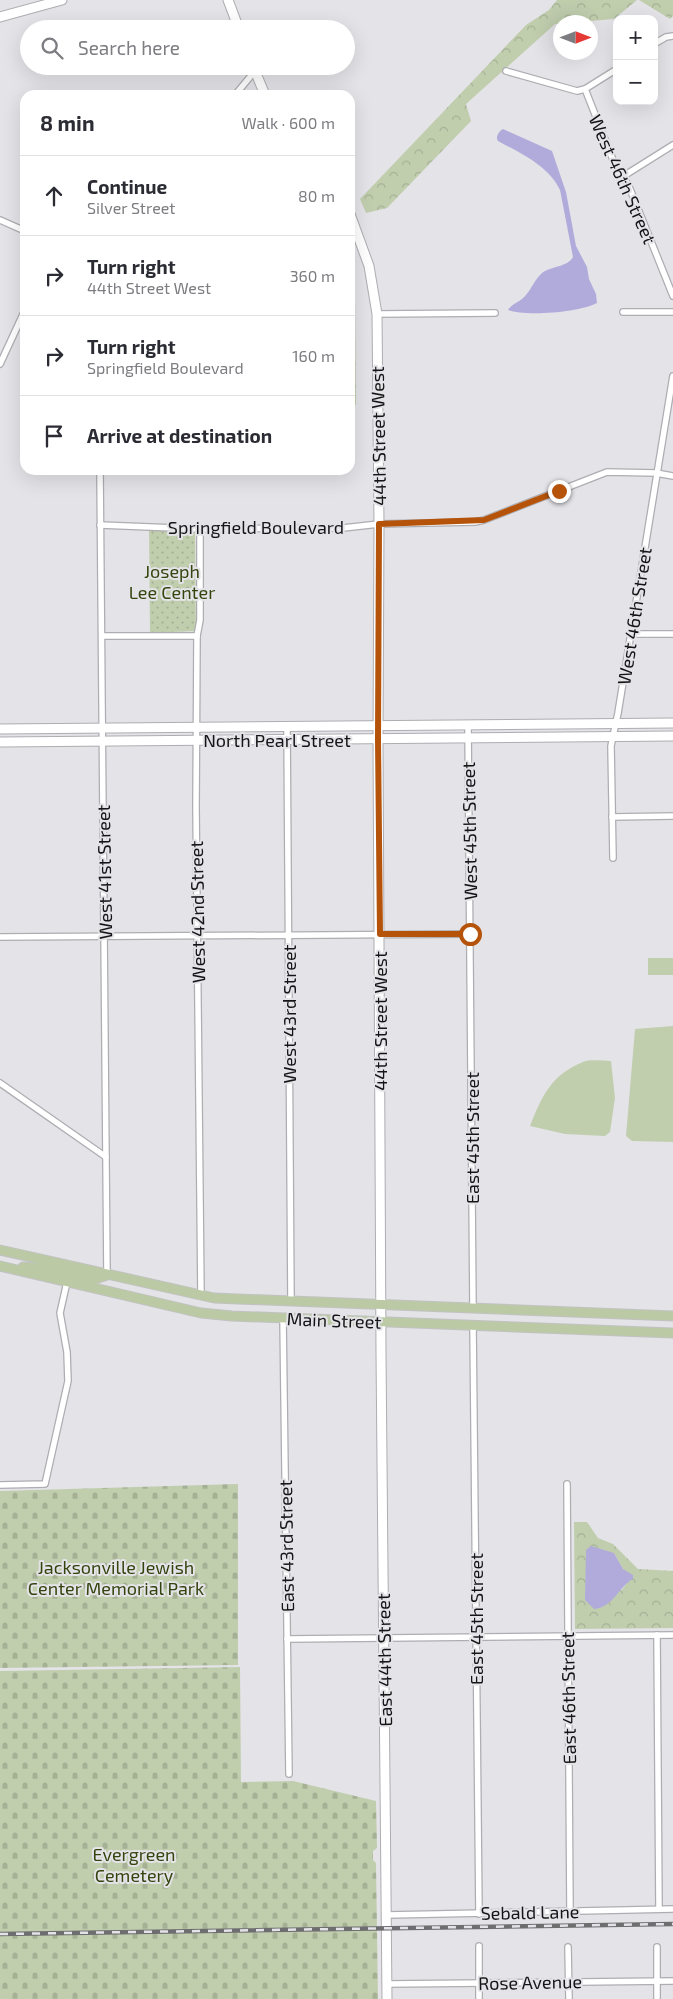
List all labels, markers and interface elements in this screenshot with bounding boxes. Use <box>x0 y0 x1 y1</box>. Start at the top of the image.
north arrow <box>553 15 598 60</box>
map controls <box>613 15 658 105</box>
button: + <box>613 15 658 60</box>
search box <box>20 20 355 75</box>
icon: search <box>38 34 66 62</box>
text: Search here <box>78 36 180 59</box>
button: − <box>613 60 658 105</box>
text: 8 min <box>40 110 95 135</box>
street label: West 46th Street <box>585 111 661 247</box>
text: Walk · 600 m <box>242 113 335 132</box>
text: Continue <box>87 175 167 198</box>
icon: ahead <box>40 182 68 210</box>
text: 80 m <box>298 186 335 205</box>
text: Silver Street <box>87 198 175 217</box>
text: Turn right <box>87 255 175 278</box>
icon: right <box>40 262 68 290</box>
text: 360 m <box>290 266 335 285</box>
text: 44th Street West <box>87 278 211 297</box>
text: Turn right <box>87 335 175 358</box>
icon: right <box>40 342 68 370</box>
text: 160 m <box>292 346 335 365</box>
text: Springfield Boulevard <box>87 358 244 377</box>
street label: 44th Street West <box>366 366 390 506</box>
icon: arrive <box>40 422 68 450</box>
text: Arrive at destination <box>87 424 272 447</box>
route end <box>548 480 571 503</box>
street label: Springfield Boulevard <box>168 516 344 538</box>
street label: West 46th Street <box>612 545 656 686</box>
park label: Joseph Lee Center <box>129 560 215 603</box>
street label: North Pearl Street <box>203 729 351 751</box>
street label: West 45th Street <box>457 761 481 900</box>
street label: West 41st Street <box>92 804 116 940</box>
street label: West 42nd Street <box>185 840 209 983</box>
route start <box>459 923 482 946</box>
street label: West 43rd Street <box>278 944 300 1083</box>
street label: 44th Street West <box>369 951 391 1091</box>
street label: East 45th Street <box>461 1072 483 1204</box>
street label: Main Street <box>286 1307 382 1333</box>
street label: East 43rd Street <box>274 1479 298 1612</box>
street label: East 45th Street <box>465 1553 487 1685</box>
park label: Jacksonville Jewish Center Memorial Park <box>28 1556 204 1599</box>
street label: East 44th Street <box>372 1593 396 1727</box>
street label: East 46th Street <box>556 1631 580 1765</box>
park label: Evergreen Cemetery <box>92 1843 176 1886</box>
street label: Sebald Lane <box>480 1900 580 1924</box>
street label: Rose Avenue <box>478 1970 582 1994</box>

